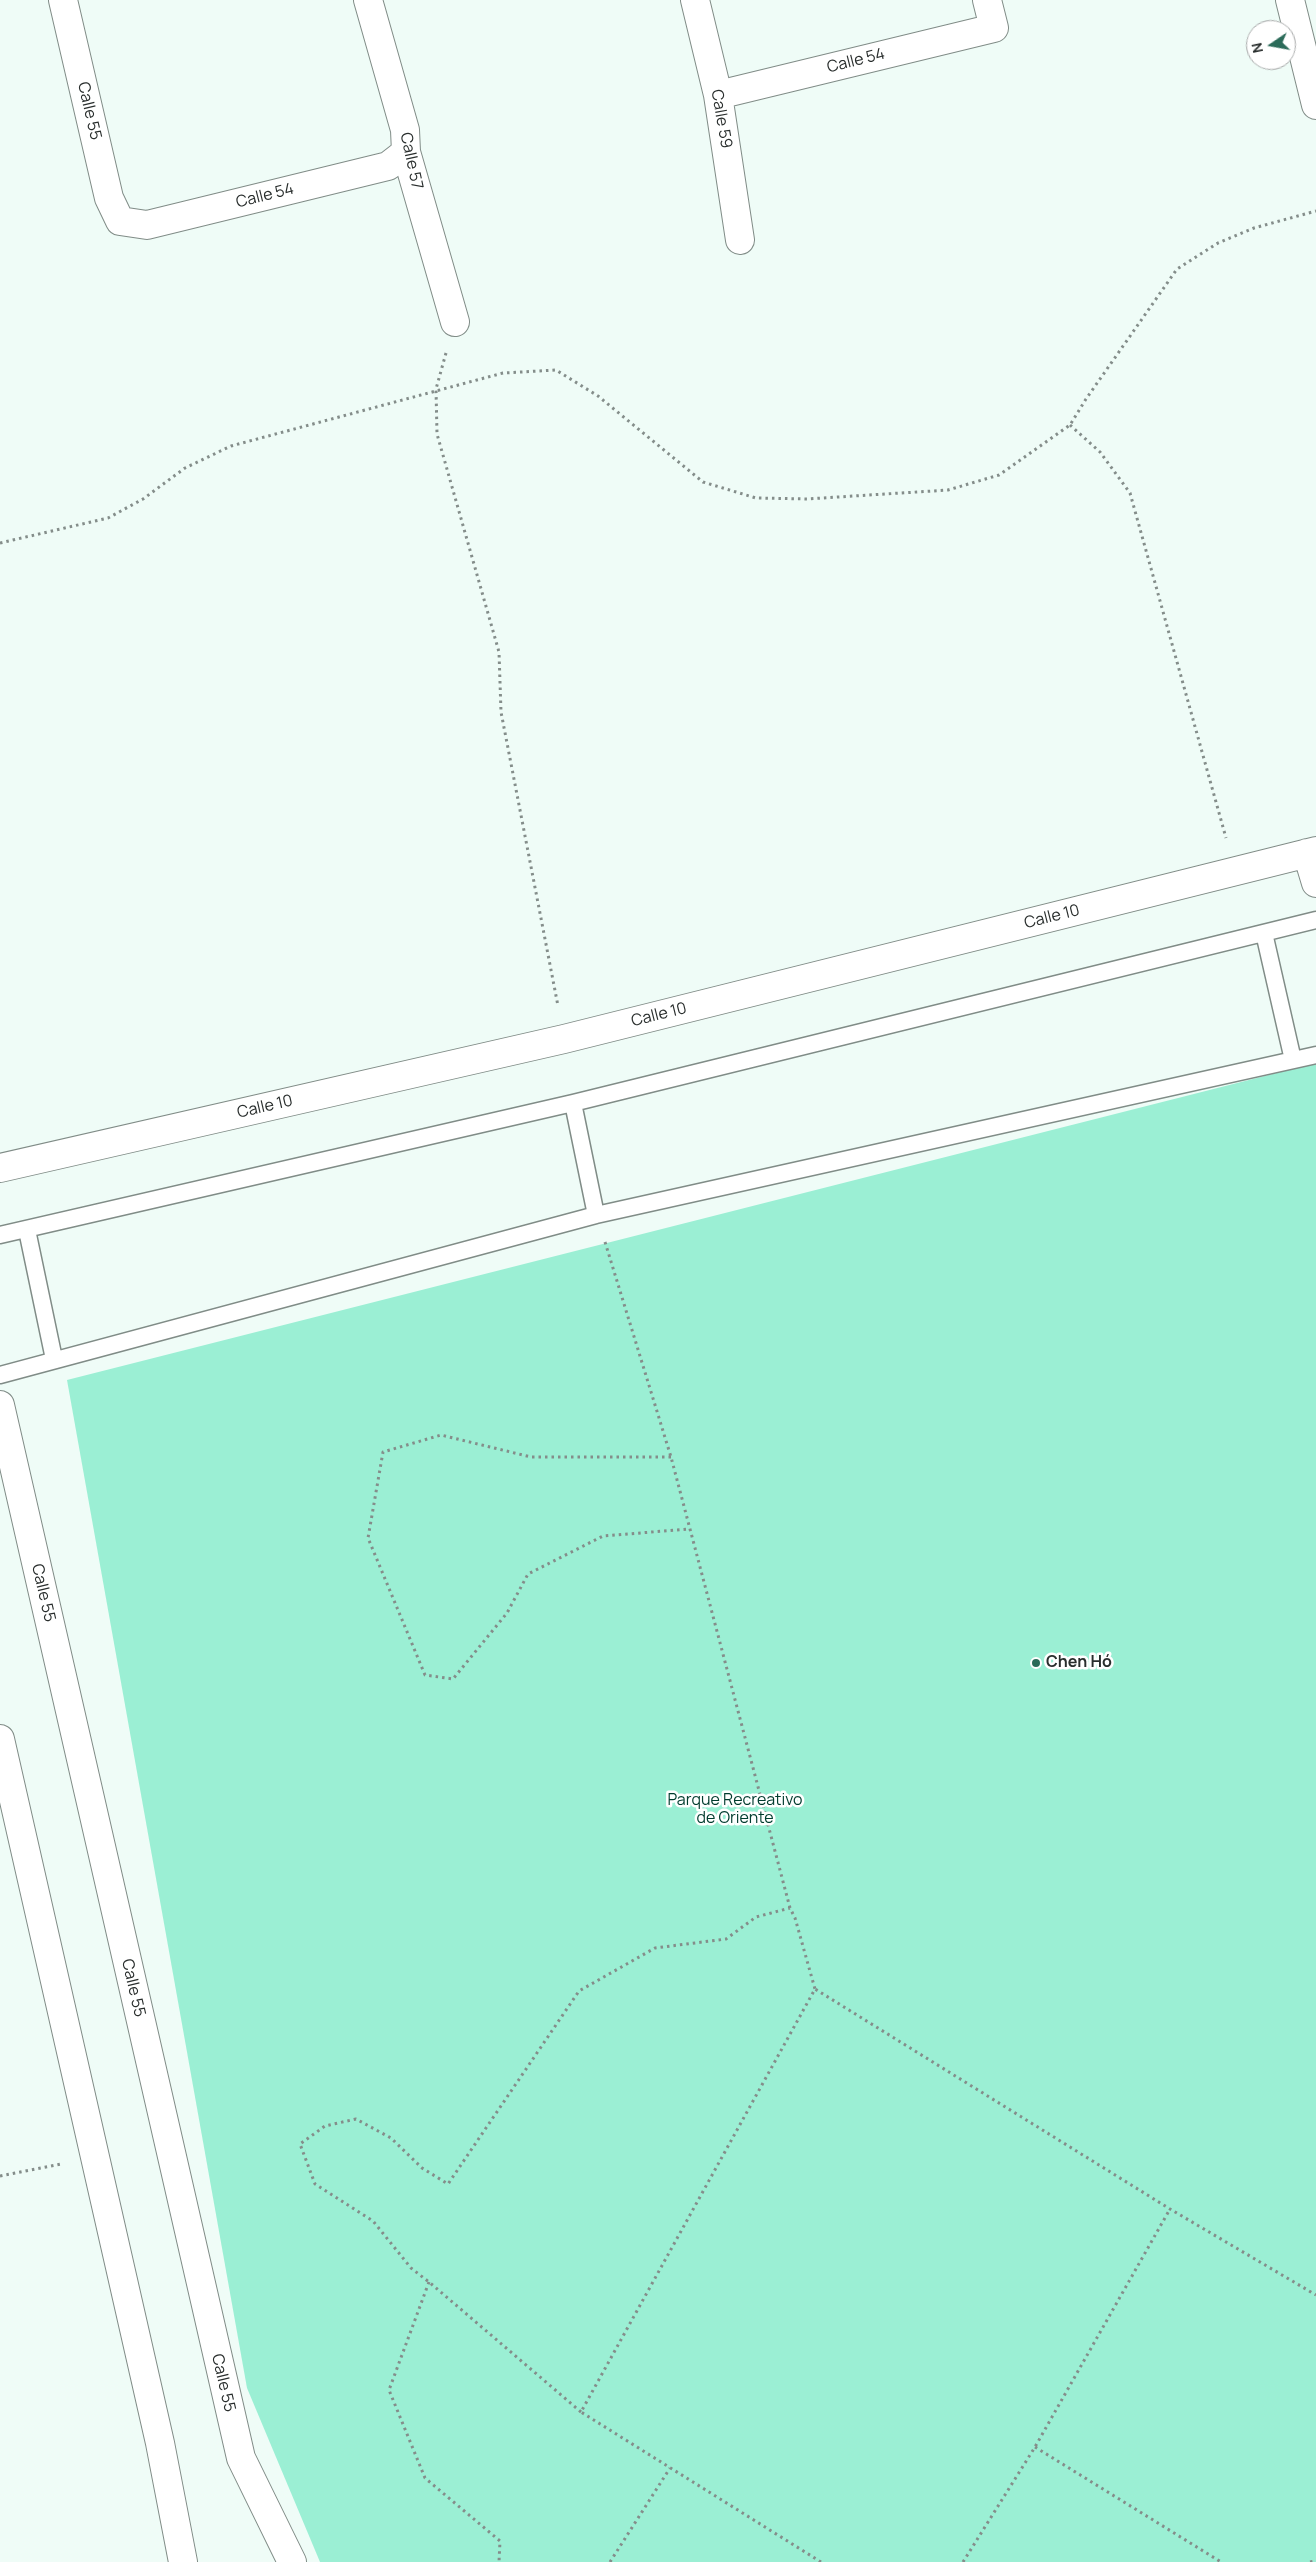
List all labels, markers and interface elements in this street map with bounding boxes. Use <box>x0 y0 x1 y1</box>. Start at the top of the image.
north arrow <box>1246 20 1296 70</box>
text: N <box>1246 41 1267 55</box>
street label: Calle 54 <box>825 45 887 77</box>
street label: Calle 55 <box>73 80 105 142</box>
street label: Calle 59 <box>706 88 736 150</box>
street label: Calle 57 <box>396 131 426 191</box>
street label: Calle 54 <box>234 180 296 212</box>
street label: Calle 10 <box>1022 901 1082 933</box>
street label: Calle 10 <box>629 999 689 1031</box>
street label: Calle 10 <box>235 1091 295 1123</box>
street label: Calle 55 <box>27 1562 59 1624</box>
place label: Chen Hó <box>1046 1653 1112 1673</box>
marker: Chen Hó <box>1030 1657 1042 1669</box>
park label: Parque Recreativo de Oriente <box>668 1791 802 1829</box>
street label: Calle 55 <box>117 1957 149 2019</box>
street label: Calle 55 <box>207 2352 239 2414</box>

